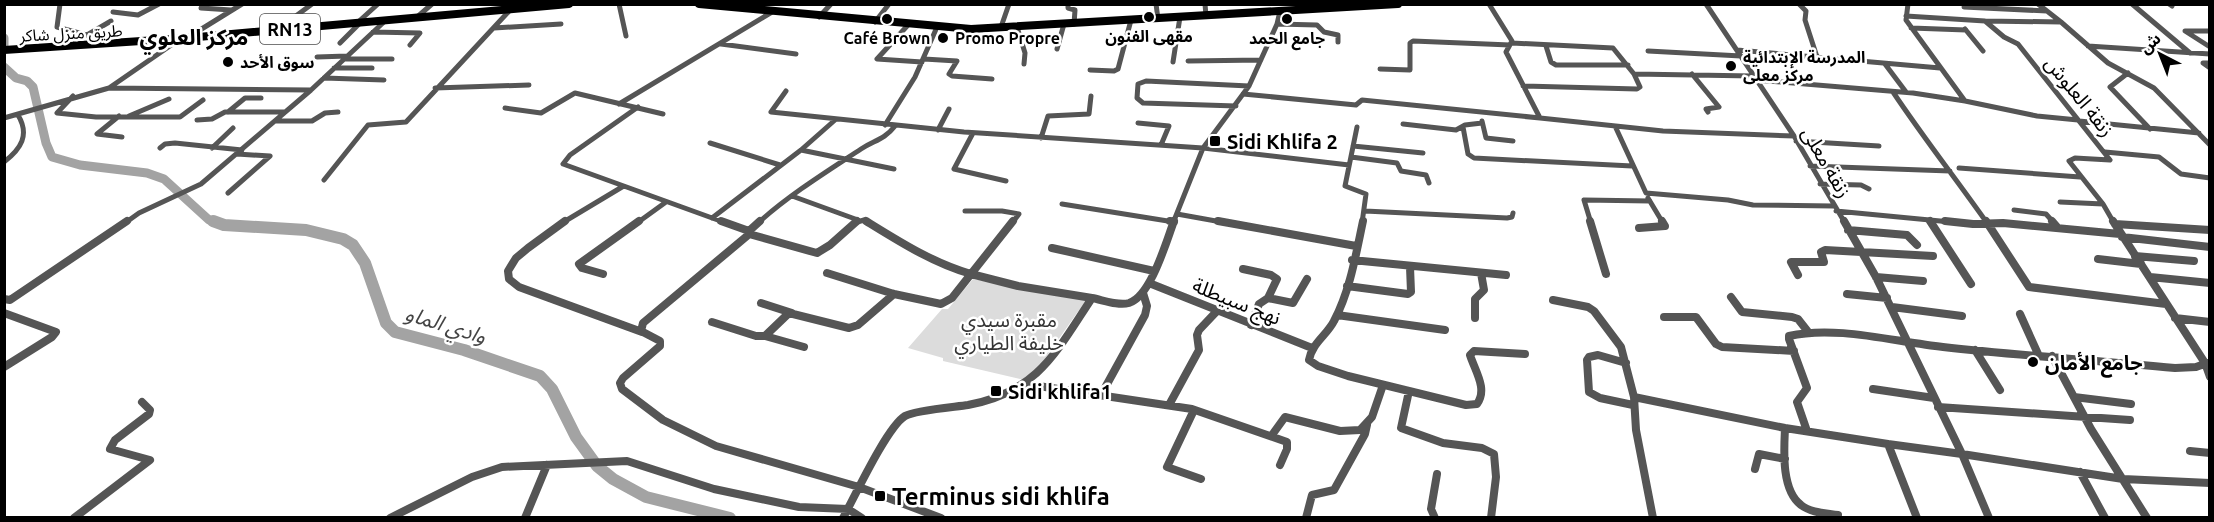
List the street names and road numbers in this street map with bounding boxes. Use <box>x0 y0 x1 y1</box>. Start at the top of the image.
road number: RN13 <box>260 14 320 44</box>
street label: طريق منزل شاكر <box>18 21 123 47</box>
street label: زنقة العلوش <box>2040 51 2119 141</box>
street label: زنقة معلى <box>1797 122 1856 202</box>
street label: نهج سبيطلة <box>1188 273 1284 333</box>

